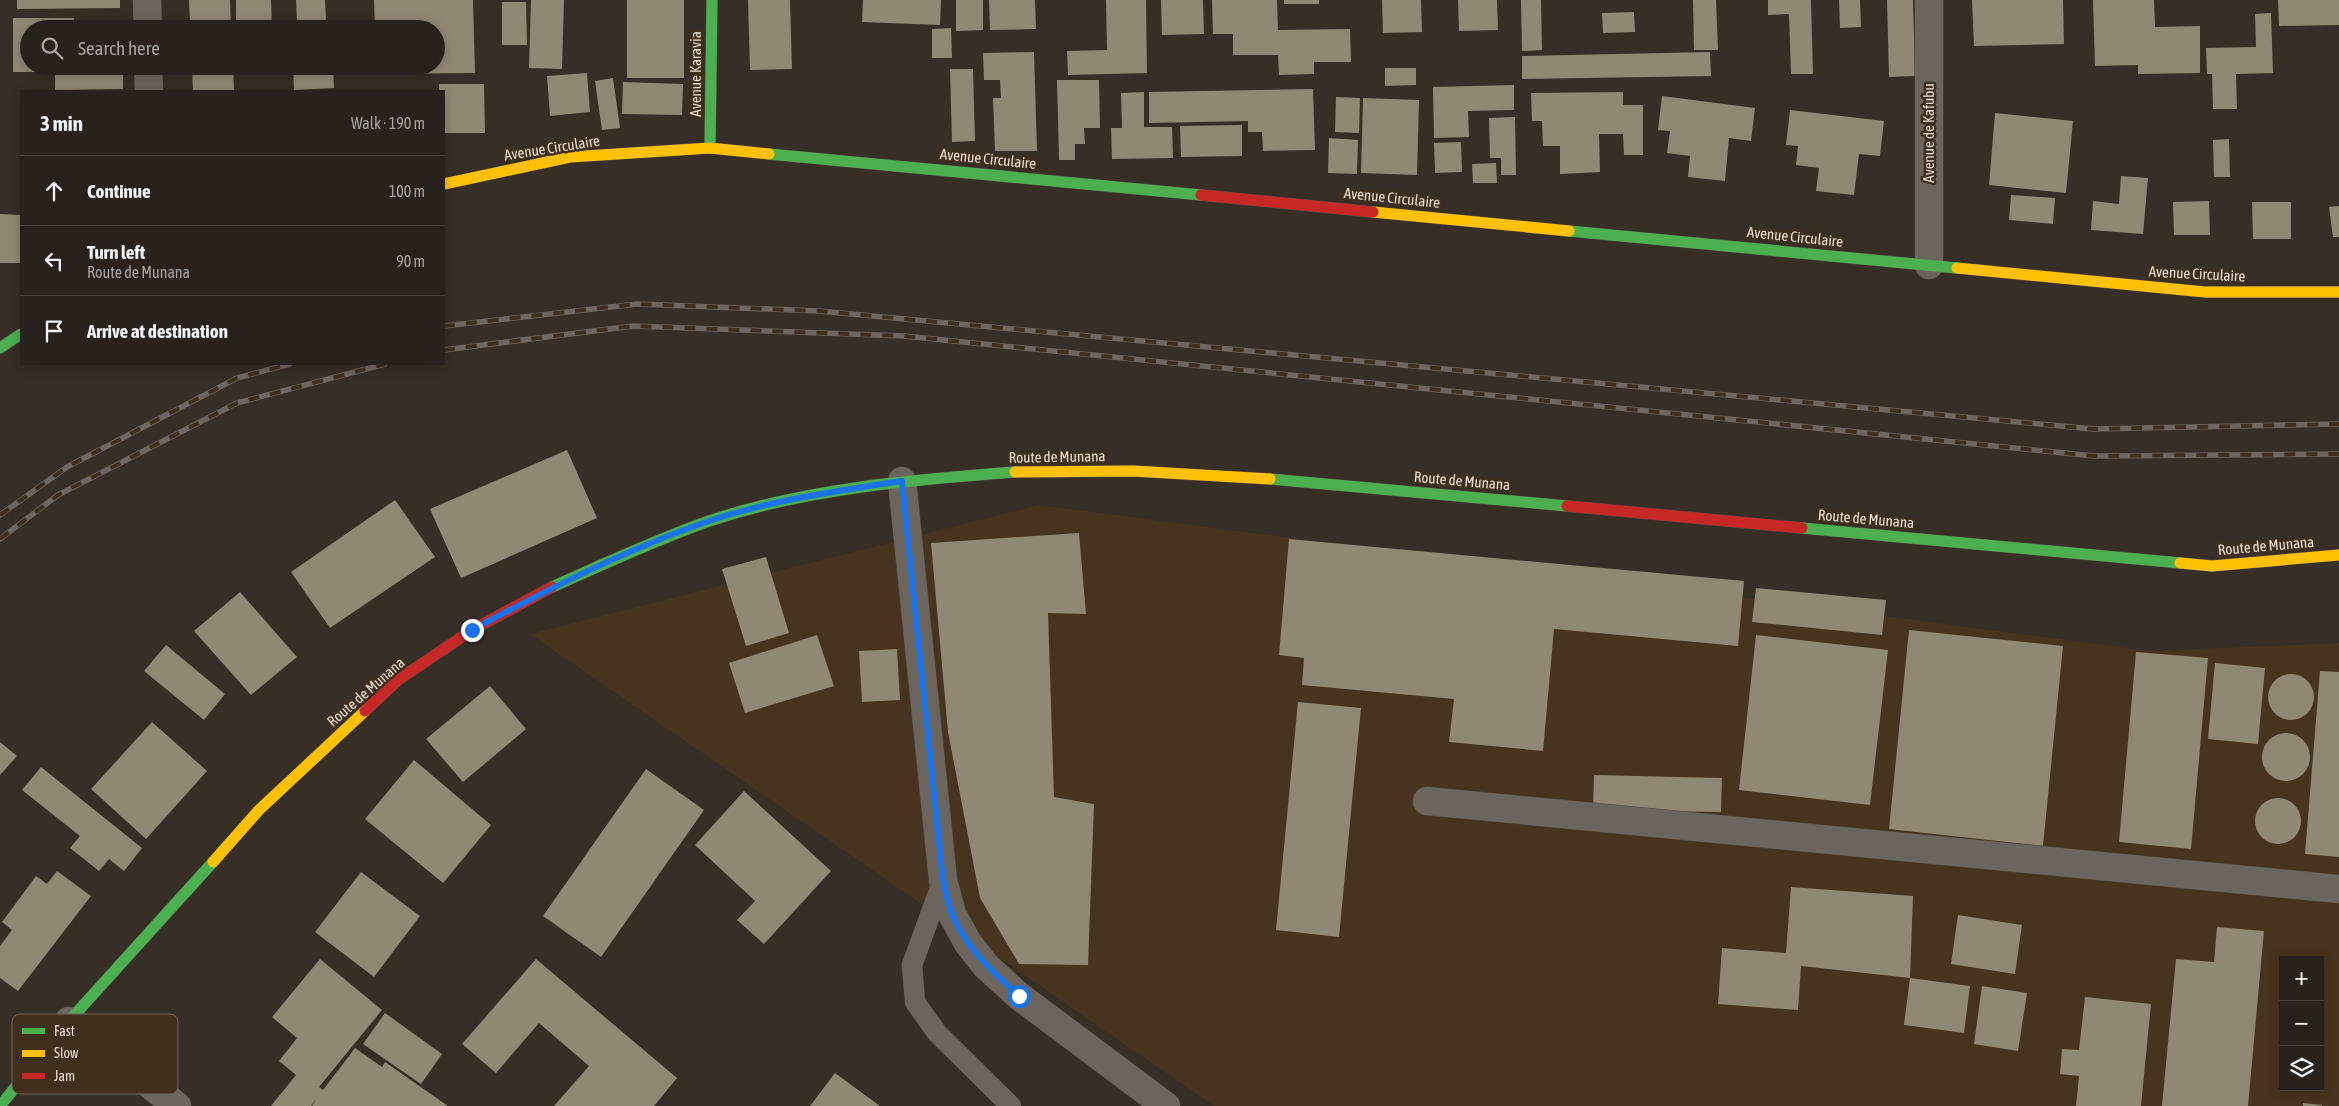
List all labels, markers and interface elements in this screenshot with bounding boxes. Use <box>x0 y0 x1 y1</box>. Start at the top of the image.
search box <box>20 20 445 75</box>
street label: Avenue Karavia <box>687 31 704 117</box>
icon: search <box>38 34 66 62</box>
text: Search here <box>78 37 160 59</box>
street label: Avenue de Kafubu <box>1920 83 1937 183</box>
text: 3 min <box>40 111 83 135</box>
text: Walk · 190 m <box>351 114 425 132</box>
street label: Avenue Circulaire <box>503 132 601 163</box>
street label: Avenue Circulaire <box>939 145 1037 172</box>
icon: ahead <box>40 177 68 205</box>
text: Continue <box>87 180 151 202</box>
text: 100 m <box>389 182 425 200</box>
street label: Avenue Circulaire <box>1343 184 1441 211</box>
street label: Avenue Circulaire <box>1746 223 1844 250</box>
text: Turn left <box>87 241 145 263</box>
icon: left <box>40 247 68 275</box>
text: 90 m <box>396 252 425 270</box>
street label: Avenue Circulaire <box>2148 262 2246 285</box>
text: Route de Munana <box>87 263 190 281</box>
icon: arrive <box>40 317 68 345</box>
text: Arrive at destination <box>87 320 228 342</box>
street label: Route de Munana <box>1009 447 1105 466</box>
street label: Route de Munana <box>1413 468 1511 493</box>
street label: Route de Munana <box>1817 506 1915 531</box>
street label: Route de Munana <box>2217 533 2315 558</box>
route end <box>461 619 484 642</box>
street label: Route de Munana <box>324 654 408 730</box>
map controls <box>2279 956 2324 1091</box>
button: + <box>2279 956 2324 1001</box>
route start <box>1008 985 1031 1008</box>
button: − <box>2279 1001 2324 1046</box>
legend <box>12 1014 178 1094</box>
text: Fast <box>54 1023 75 1039</box>
text: Slow <box>54 1045 79 1061</box>
button: layers <box>2279 1046 2324 1091</box>
text: Jam <box>54 1068 75 1084</box>

